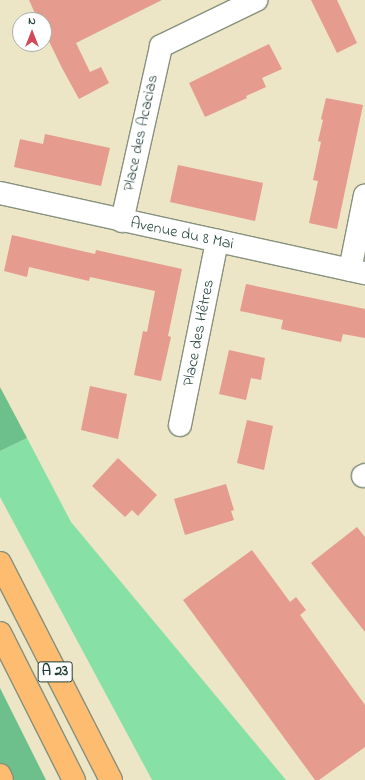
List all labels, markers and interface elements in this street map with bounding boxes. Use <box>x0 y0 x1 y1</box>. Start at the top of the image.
north arrow <box>12 12 52 52</box>
text: N <box>28 13 36 29</box>
street label: Place des Acacias <box>119 73 163 193</box>
street label: Avenue du 8 Mai <box>129 214 235 254</box>
street label: Place des Hêtres <box>179 278 219 388</box>
road number: A 23 <box>37 659 73 685</box>

